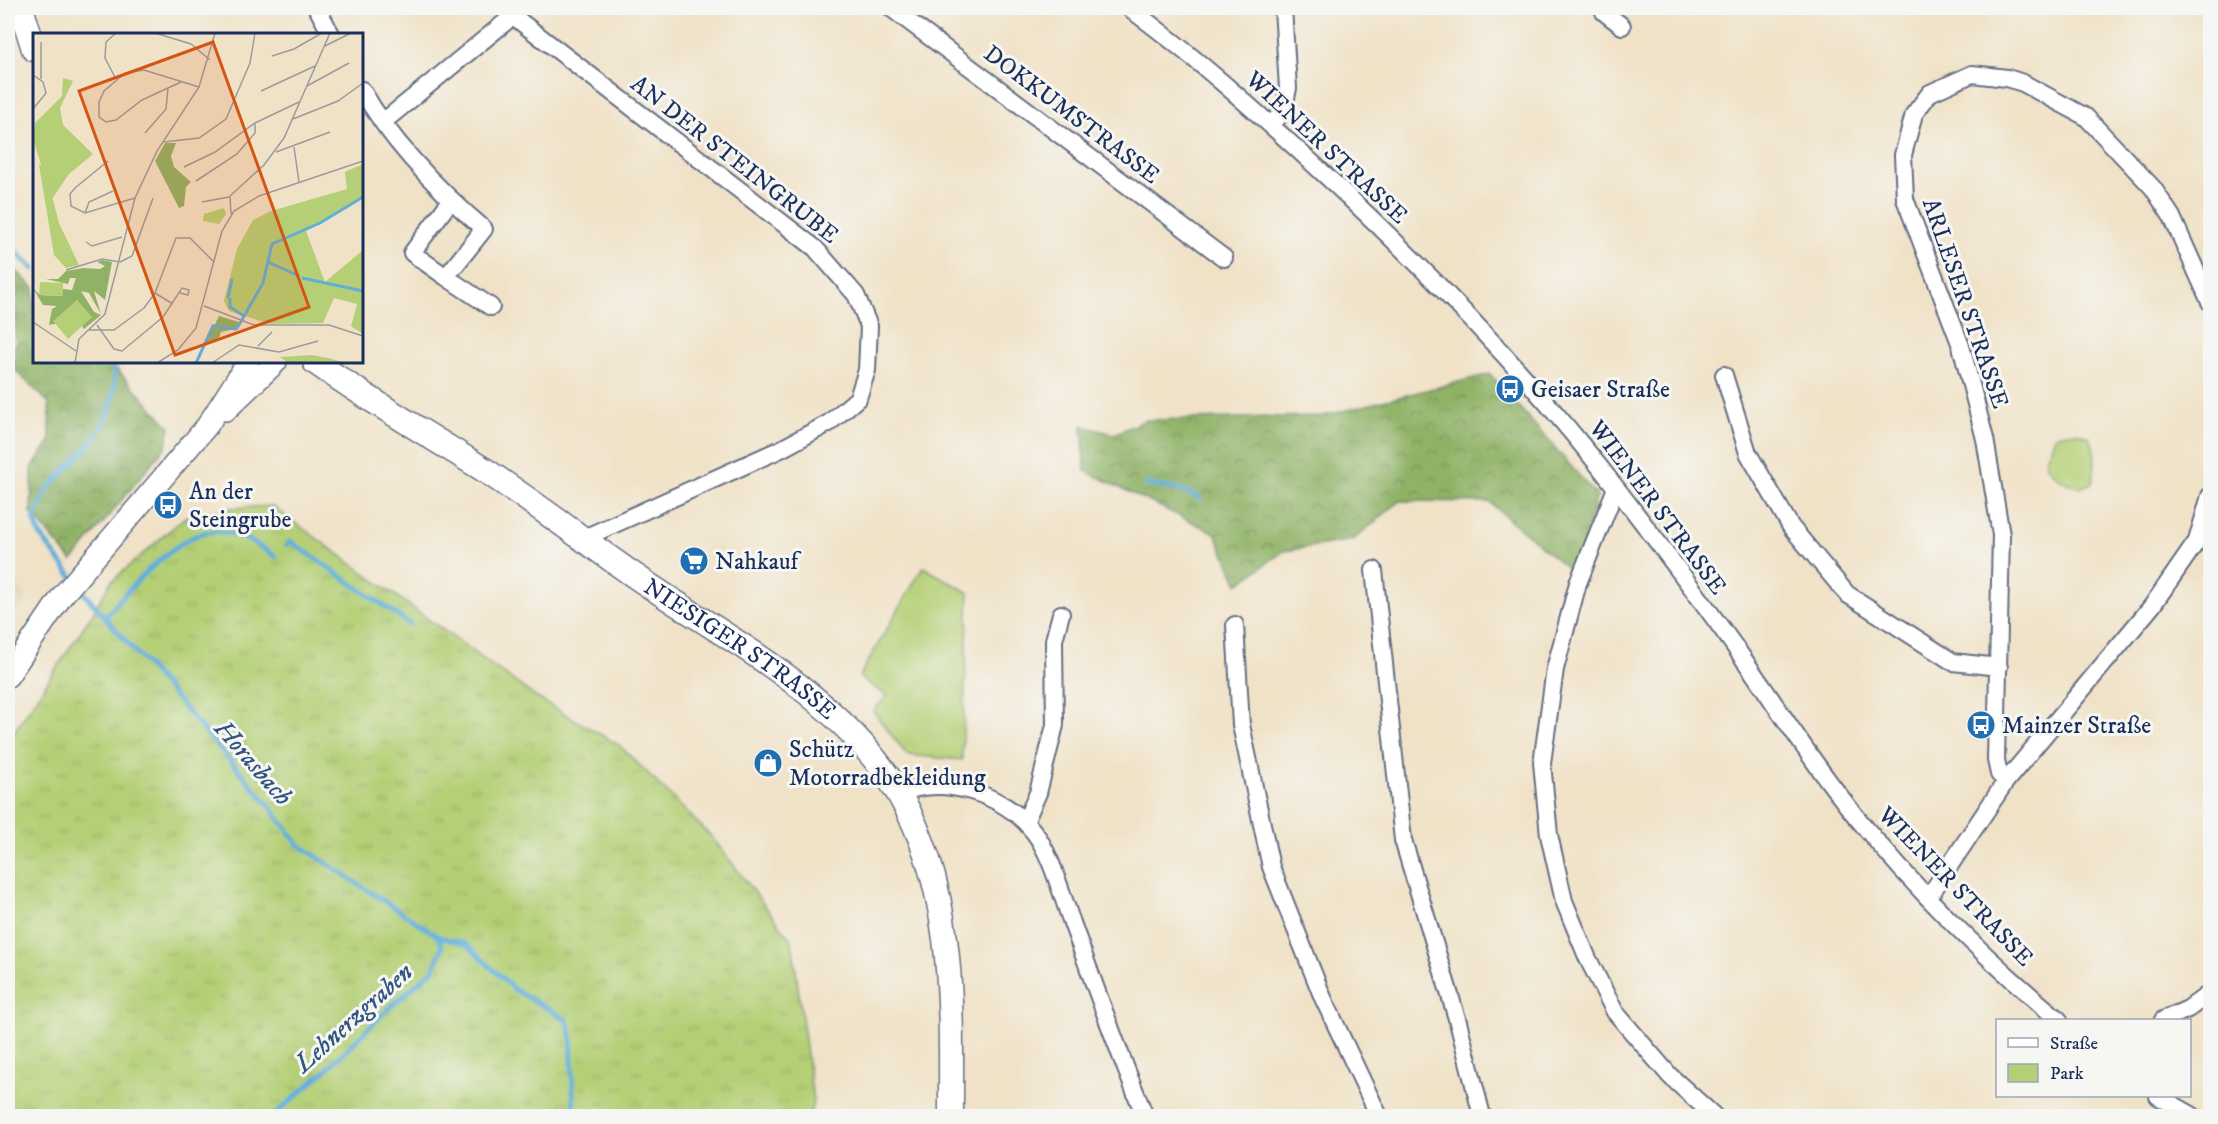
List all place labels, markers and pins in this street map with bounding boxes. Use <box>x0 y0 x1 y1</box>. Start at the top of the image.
bus stop icon: Geisaer Straße <box>1494 373 1526 405</box>
place label: Geisaer Straße <box>1531 375 1670 405</box>
place label: An der Steingrube <box>189 477 291 535</box>
bus stop icon: An der Steingrube <box>152 489 184 521</box>
supermarket icon: Nahkauf <box>678 545 710 577</box>
place label: Nahkauf <box>715 547 802 577</box>
bus stop icon: Mainzer Straße <box>1965 709 1997 741</box>
place label: Mainzer Straße <box>2002 711 2151 741</box>
place label: Schütz Motorradbekleidung <box>789 735 986 793</box>
shop icon: Schütz Motorradbekleidung <box>752 747 784 779</box>

